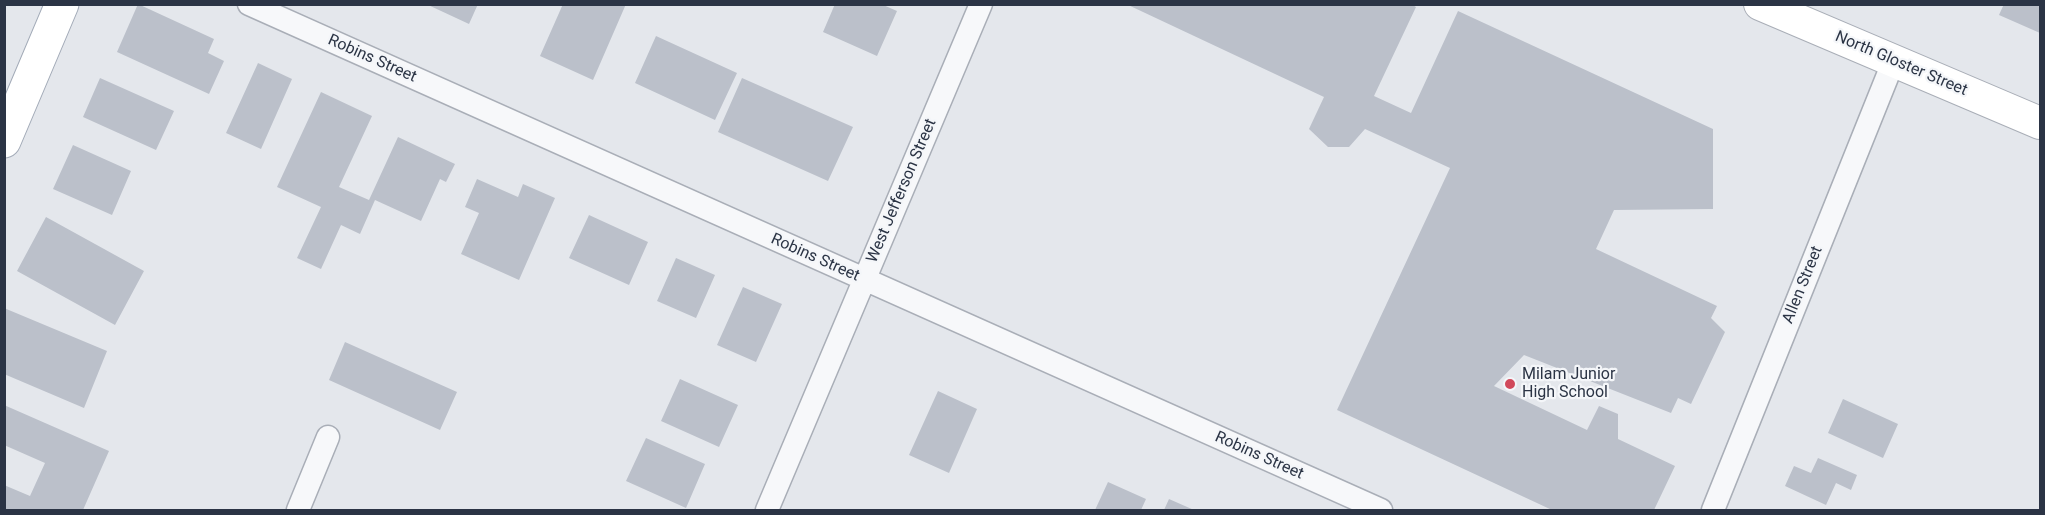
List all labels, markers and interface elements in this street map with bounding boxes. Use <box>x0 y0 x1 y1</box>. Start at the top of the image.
street label: North Gloster Street <box>1832 27 1970 101</box>
street label: Robins Street <box>325 31 419 87</box>
street label: West Jefferson Street <box>863 116 941 266</box>
street label: Robins Street <box>768 230 862 286</box>
street label: Allen Street <box>1779 244 1827 326</box>
place label: Milam Junior High School <box>1522 365 1615 403</box>
marker: Milam Junior High School <box>1503 377 1517 391</box>
street label: Robins Street <box>1212 428 1306 484</box>

